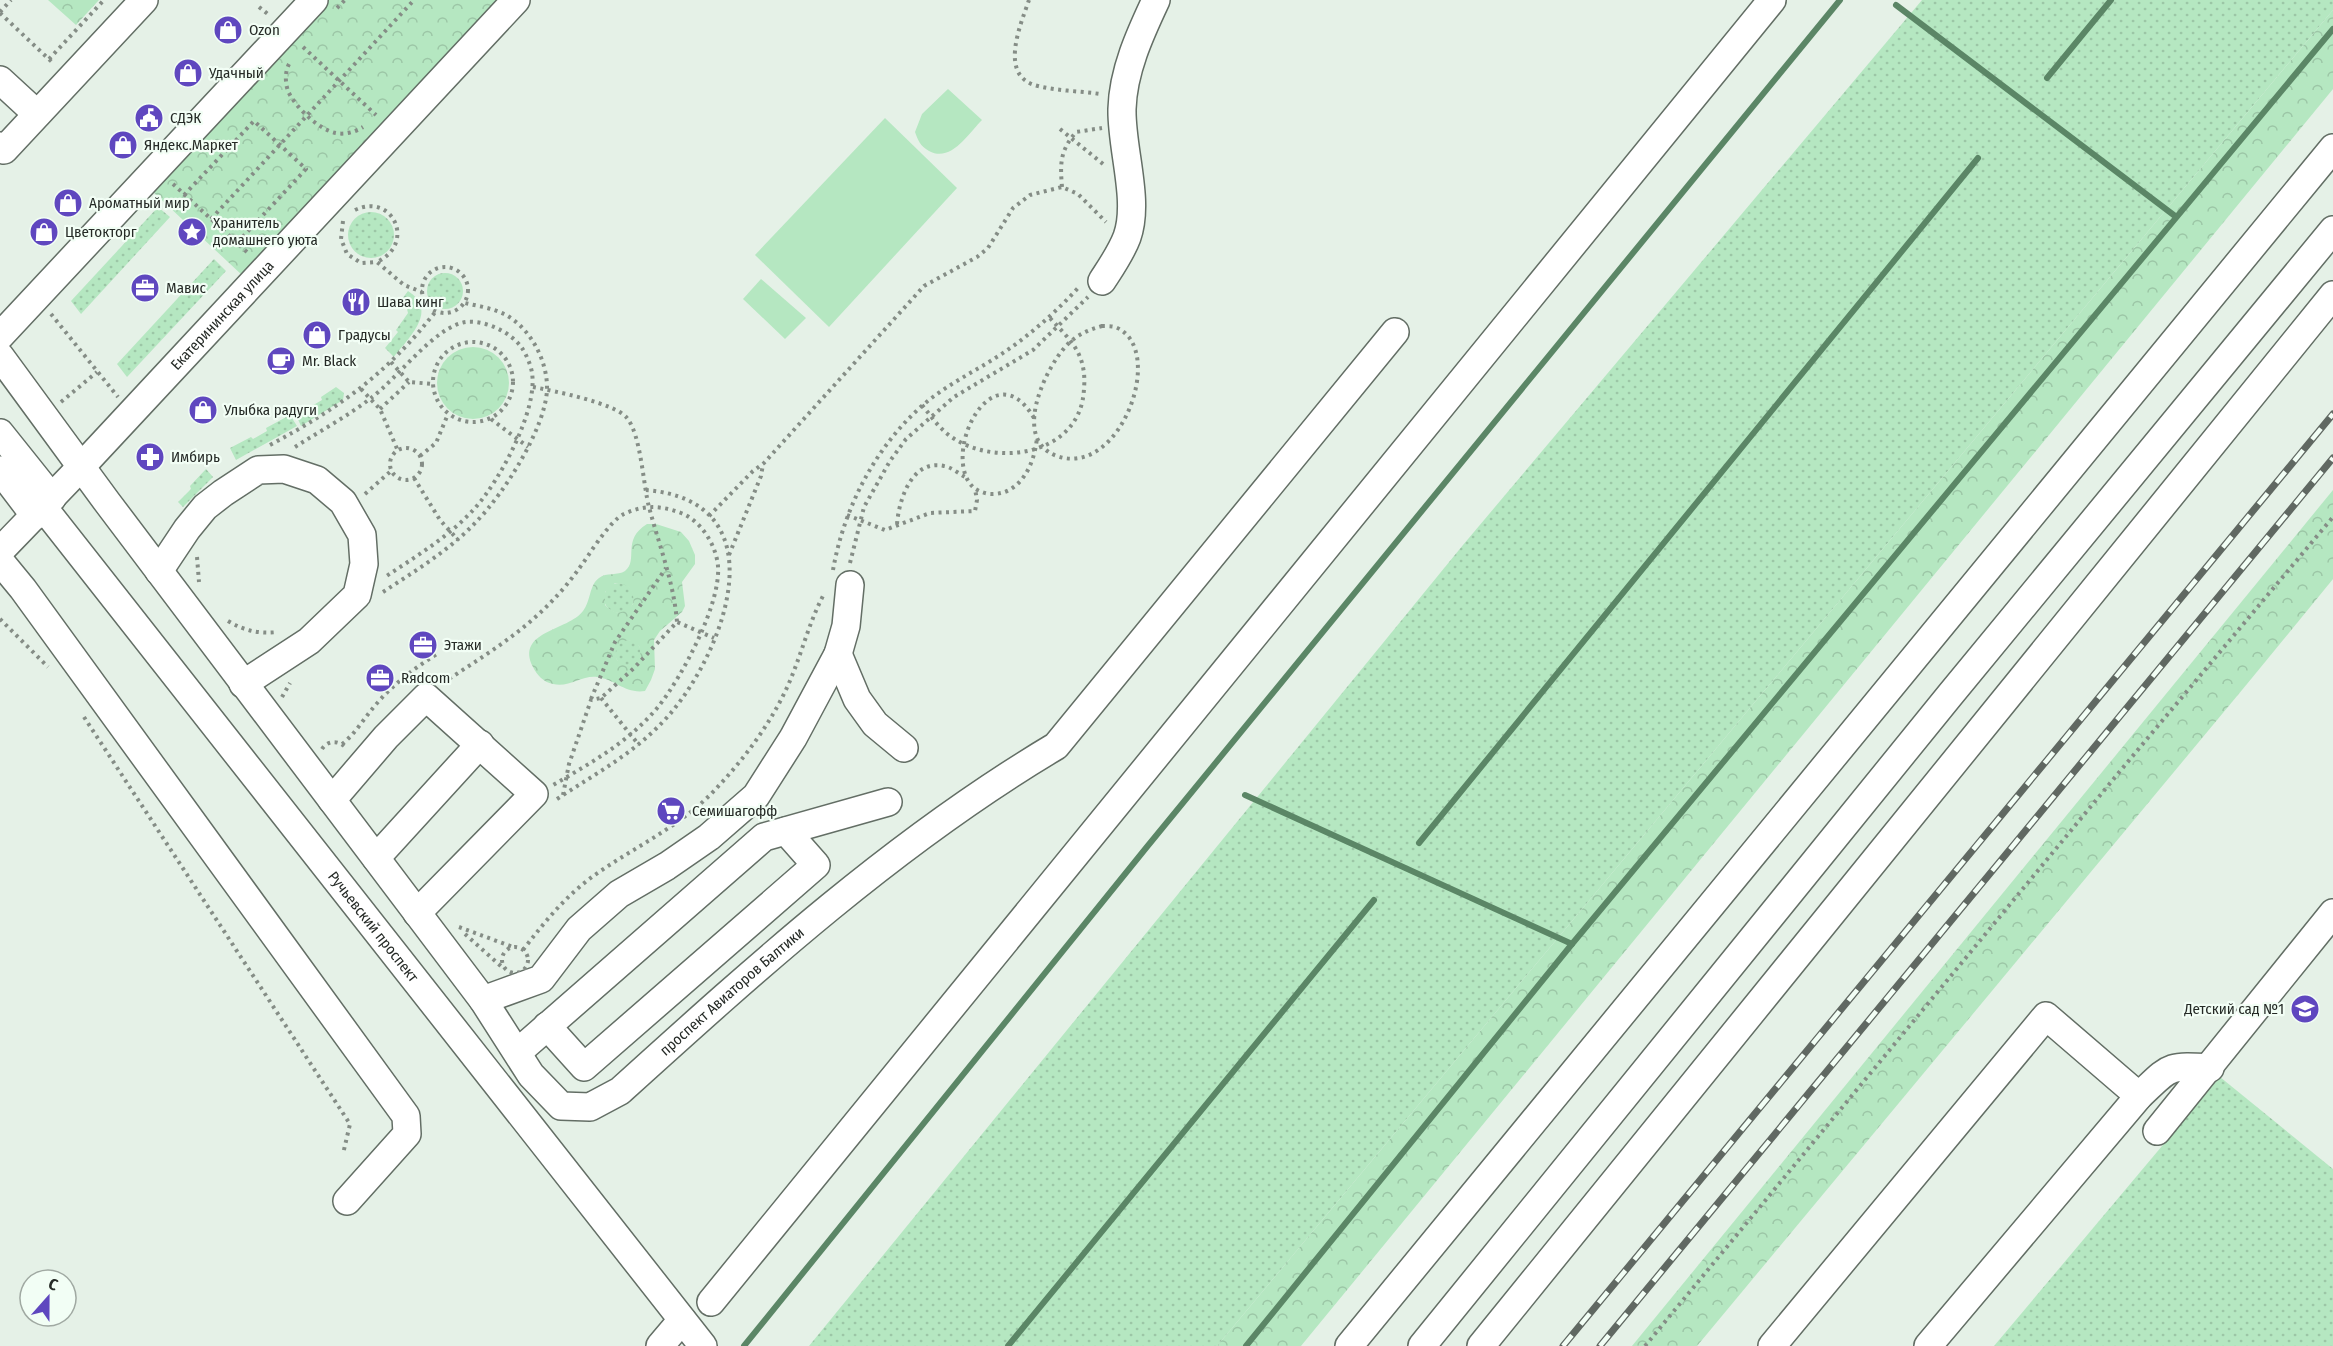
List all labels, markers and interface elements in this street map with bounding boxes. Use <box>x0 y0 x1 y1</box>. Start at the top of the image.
shop icon: Ozon <box>212 14 244 46</box>
place label: Ozon <box>249 21 280 39</box>
shop icon: Удачный <box>172 57 204 89</box>
place label: Удачный <box>208 64 264 82</box>
public building icon: СДЭК <box>133 102 165 134</box>
place label: СДЭК <box>170 109 201 127</box>
shop icon: Яндекс.Маркет <box>107 129 139 161</box>
place label: Яндекс.Маркет <box>144 136 239 154</box>
shop icon: Ароматный мир <box>52 187 84 219</box>
place label: Ароматный мир <box>89 194 190 212</box>
place label: Хранитель домашнего уюта <box>213 214 318 249</box>
shop icon: Цветокторг <box>28 216 60 248</box>
place icon: Хранитель домашнего уюта <box>176 216 208 248</box>
place label: Цветокторг <box>65 223 137 241</box>
street label: Екатерининская улица <box>167 257 278 374</box>
office icon: Мавис <box>129 272 161 304</box>
place label: Мавис <box>166 279 207 297</box>
restaurant icon: Шава кинг <box>340 286 372 318</box>
place label: Шава кинг <box>377 293 444 311</box>
shop icon: Градусы <box>301 319 333 351</box>
place label: Градусы <box>338 326 391 344</box>
cafe icon: Mr. Black <box>265 345 297 377</box>
place label: Mr. Black <box>302 352 356 370</box>
shop icon: Улыбка радуги <box>187 394 219 426</box>
place label: Улыбка радуги <box>223 401 317 419</box>
pharmacy icon: Имбирь <box>134 441 166 473</box>
place label: Имбирь <box>171 448 220 466</box>
office icon: Этажи <box>407 629 439 661</box>
place label: Этажи <box>444 636 482 654</box>
office icon: Rяdcom <box>364 662 396 694</box>
place label: Rяdcom <box>401 669 450 687</box>
supermarket icon: Семишагофф <box>655 795 687 827</box>
place label: Семишагофф <box>692 802 777 820</box>
street label: Ручьевский проспект <box>324 868 423 986</box>
street label: проспект Авиаторов Балтики <box>656 924 808 1060</box>
school or university icon: Детский сад №1 <box>2289 993 2321 1025</box>
place label: Детский сад №1 <box>2183 1000 2284 1018</box>
north arrow <box>18 1268 78 1328</box>
text: С <box>46 1274 61 1295</box>

